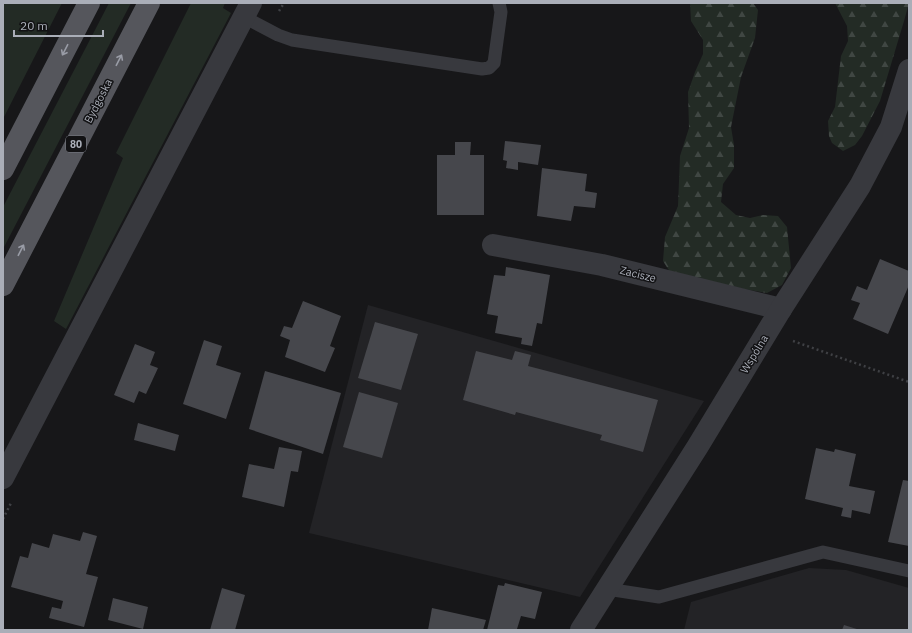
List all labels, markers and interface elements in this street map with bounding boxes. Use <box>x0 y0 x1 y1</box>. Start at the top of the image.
scale bar <box>14 12 103 38</box>
text: 20 m <box>20 18 48 33</box>
one-way arrow <box>60 44 68 56</box>
one-way arrow <box>116 55 124 67</box>
street label: Bydgoska <box>81 76 115 125</box>
road number: 80 <box>66 136 86 152</box>
one-way arrow <box>18 245 25 257</box>
street label: Zacisze <box>618 263 658 285</box>
street label: Wspólna <box>737 332 771 376</box>

